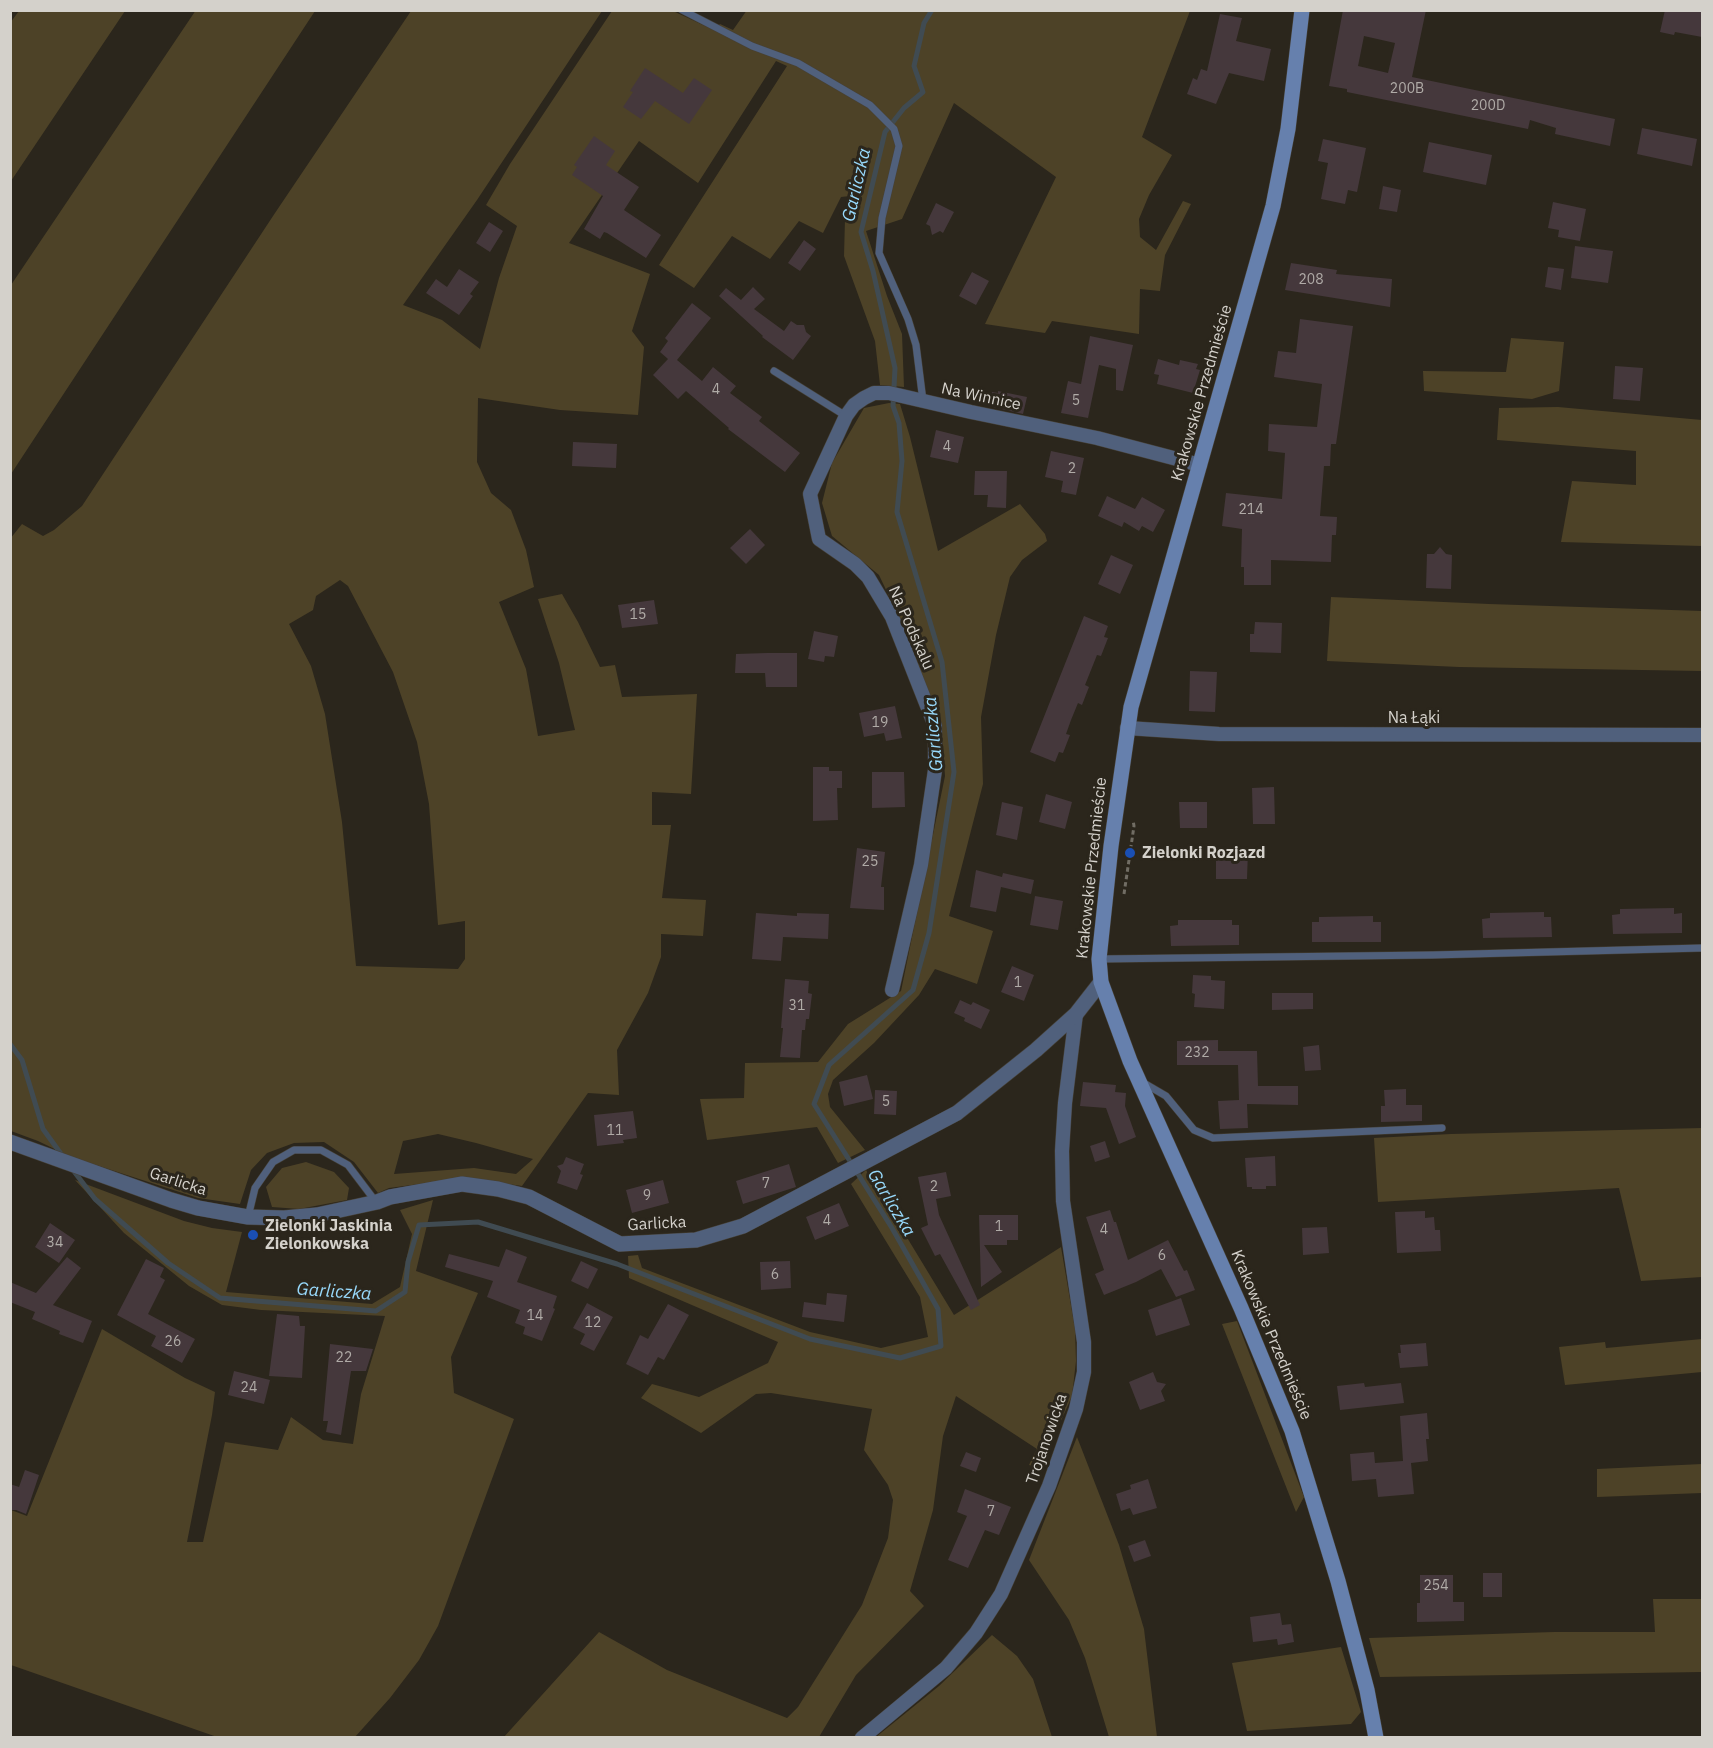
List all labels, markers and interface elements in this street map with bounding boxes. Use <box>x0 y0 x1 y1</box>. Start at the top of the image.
house number: 200B <box>1390 81 1424 97</box>
house number: 200D <box>1471 98 1505 114</box>
water label: Garliczka <box>838 146 876 224</box>
house number: 208 <box>1298 272 1324 288</box>
street label: Krakowskie Przedmieście <box>1168 303 1236 483</box>
street label: Na Winnice <box>939 379 1023 415</box>
house number: 4 <box>712 382 720 398</box>
house number: 5 <box>1072 393 1080 409</box>
house number: 4 <box>943 439 951 455</box>
house number: 2 <box>1068 461 1076 477</box>
house number: 214 <box>1238 502 1264 518</box>
street label: Na Podskalu <box>884 583 938 673</box>
house number: 15 <box>630 607 646 623</box>
water label: Garliczka <box>920 696 948 772</box>
street label: Na Łąki <box>1388 708 1440 728</box>
house number: 19 <box>872 715 888 731</box>
street label: Krakowskie Przedmieście <box>1073 776 1111 960</box>
place label: Zielonki Rozjazd <box>1142 843 1266 863</box>
marker: Zielonki Rozjazd <box>1123 846 1137 860</box>
house number: 25 <box>862 854 878 870</box>
house number: 1 <box>1014 975 1022 991</box>
house number: 31 <box>789 998 805 1014</box>
house number: 232 <box>1184 1045 1210 1061</box>
house number: 5 <box>882 1094 890 1110</box>
house number: 11 <box>607 1123 623 1139</box>
street label: Garlicka <box>147 1164 209 1200</box>
water label: Garliczka <box>862 1165 920 1241</box>
house number: 7 <box>762 1176 770 1192</box>
house number: 2 <box>930 1179 938 1195</box>
house number: 9 <box>643 1188 651 1204</box>
street label: Garlicka <box>627 1213 687 1235</box>
house number: 4 <box>823 1213 831 1229</box>
place label: Zielonki Jaskinia Zielonkowska <box>265 1216 392 1254</box>
house number: 1 <box>995 1219 1003 1235</box>
house number: 4 <box>1100 1222 1108 1238</box>
marker: Zielonki Jaskinia Zielonkowska <box>246 1228 260 1242</box>
house number: 34 <box>47 1235 63 1251</box>
street label: Krakowskie Przedmieście <box>1227 1247 1315 1423</box>
house number: 6 <box>1158 1248 1166 1264</box>
house number: 6 <box>771 1267 779 1283</box>
water label: Garliczka <box>296 1279 372 1305</box>
house number: 14 <box>527 1308 543 1324</box>
house number: 12 <box>585 1315 601 1331</box>
house number: 26 <box>165 1334 181 1350</box>
house number: 22 <box>336 1350 352 1366</box>
house number: 24 <box>241 1380 257 1396</box>
street label: Trojanowicka <box>1022 1391 1072 1487</box>
house number: 7 <box>987 1504 995 1520</box>
house number: 254 <box>1423 1578 1449 1594</box>

